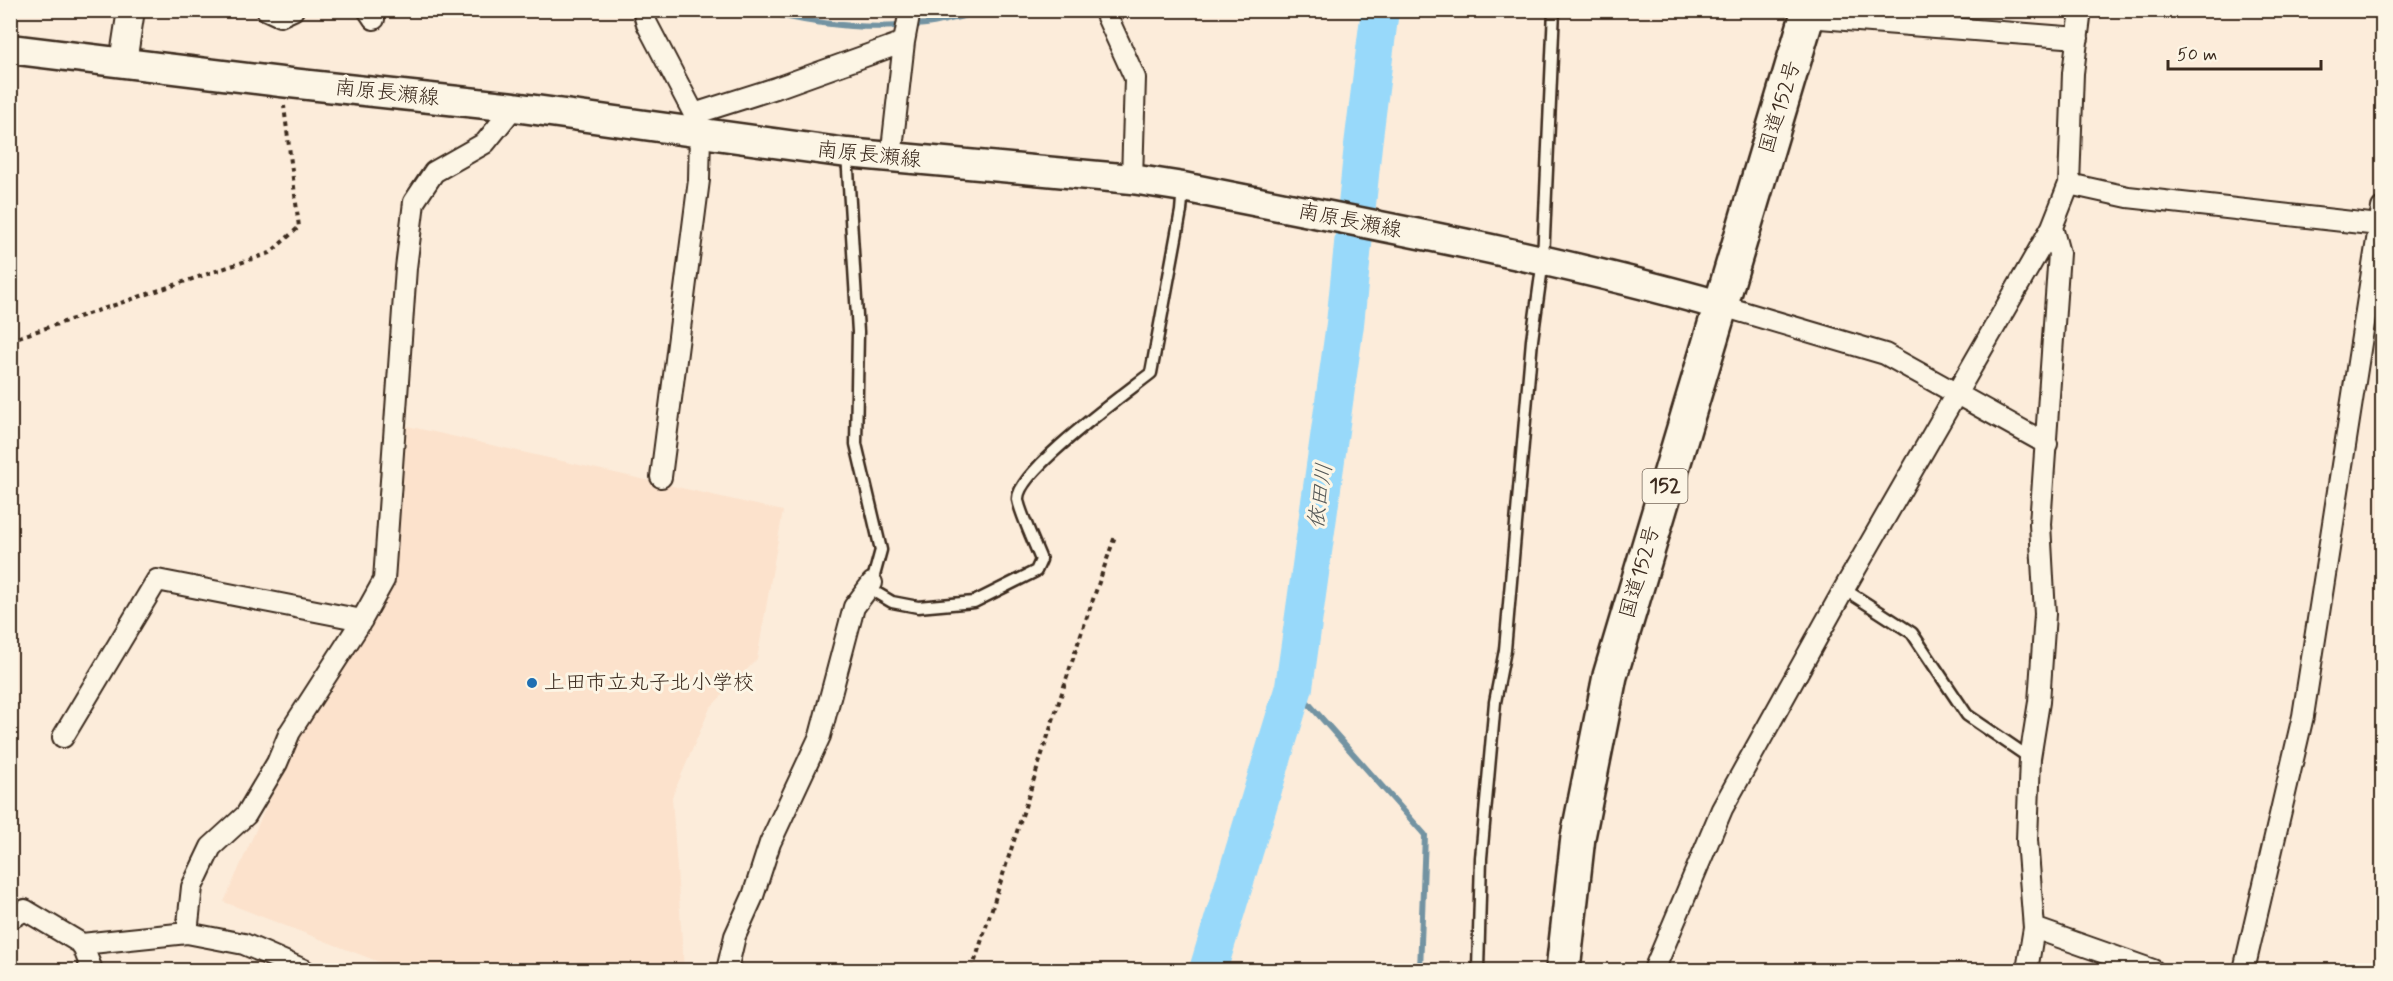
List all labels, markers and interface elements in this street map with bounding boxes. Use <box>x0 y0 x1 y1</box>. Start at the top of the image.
scale bar <box>2168 33 2321 71</box>
text: 50 m <box>2177 43 2217 67</box>
street label: 国道152号 <box>1753 57 1807 157</box>
street label: 南原長瀬線 <box>333 74 441 112</box>
street label: 南原長瀬線 <box>815 136 923 174</box>
street label: 南原長瀬線 <box>1296 197 1404 245</box>
water label: 依田川 <box>1303 461 1339 531</box>
road number: 152 <box>1642 469 1688 503</box>
street label: 国道152号 <box>1613 522 1667 622</box>
place label: 上田市立丸子北小学校 <box>544 669 754 697</box>
marker: 上田市立丸子北小学校 <box>525 676 539 690</box>

